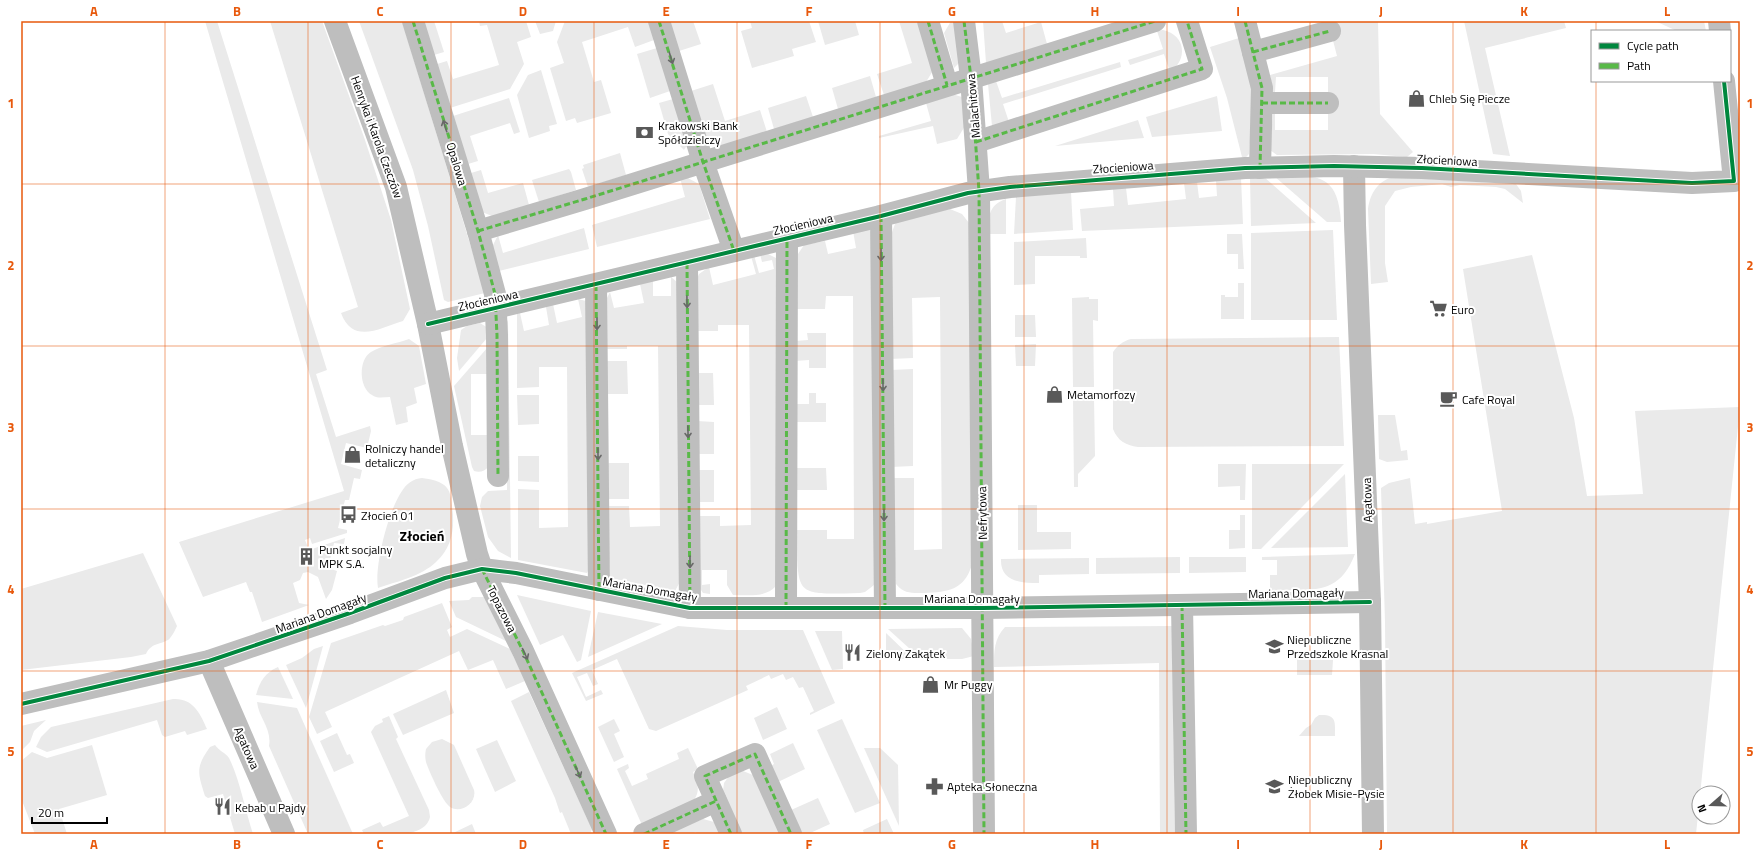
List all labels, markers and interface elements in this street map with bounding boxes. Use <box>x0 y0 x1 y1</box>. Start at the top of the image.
text: A <box>90 1 98 21</box>
text: B <box>233 1 241 21</box>
text: C <box>376 1 384 21</box>
text: D <box>519 1 527 21</box>
text: E <box>662 1 670 21</box>
text: F <box>806 1 813 21</box>
text: G <box>948 1 956 21</box>
text: H <box>1091 1 1099 21</box>
text: I <box>1236 1 1240 21</box>
text: J <box>1379 1 1383 21</box>
text: K <box>1520 1 1528 21</box>
text: L <box>1664 1 1670 21</box>
legend <box>1591 30 1731 82</box>
text: Cycle path <box>1627 36 1679 55</box>
one-way arrow <box>668 52 675 65</box>
text: Path <box>1627 56 1651 75</box>
street label: Henryka i Karola Czeczów <box>346 73 408 201</box>
street label: Malachitowa <box>961 73 985 139</box>
shop icon: Chleb Się Piecze <box>1406 88 1426 108</box>
place label: Chleb Się Piecze <box>1429 89 1510 108</box>
text: 1 <box>7 93 15 113</box>
text: 1 <box>1746 93 1754 113</box>
place label: Krakowski Bank Spółdzielczy <box>658 116 738 149</box>
one-way arrow <box>441 120 448 133</box>
bank icon: Krakowski Bank Spółdzielczy <box>635 122 655 142</box>
street label: Opalowa <box>441 140 473 188</box>
street label: Złocieniowa <box>1416 149 1478 171</box>
street label: Złocieniowa <box>1092 155 1154 179</box>
street label: Złocieniowa <box>771 208 835 240</box>
one-way arrow <box>877 248 885 261</box>
text: 2 <box>7 255 15 275</box>
text: 2 <box>1746 255 1754 275</box>
street label: Złocieniowa <box>456 284 520 316</box>
one-way arrow <box>683 295 691 308</box>
supermarket icon: Euro <box>1428 299 1448 319</box>
place label: Euro <box>1451 300 1474 319</box>
one-way arrow <box>593 317 601 330</box>
one-way arrow <box>879 378 887 391</box>
shop icon: Metamorfozy <box>1044 384 1064 404</box>
place label: Metamorfozy <box>1067 385 1135 404</box>
cafe icon: Cafe Royal <box>1439 389 1459 409</box>
place label: Cafe Royal <box>1462 390 1515 409</box>
text: 3 <box>7 417 15 437</box>
text: 3 <box>1746 417 1754 437</box>
one-way arrow <box>684 425 692 438</box>
place label: Rolniczy handel detaliczny <box>365 439 444 472</box>
shop icon: Rolniczy handel detaliczny <box>342 445 362 465</box>
one-way arrow <box>594 447 602 460</box>
street label: Agatowa <box>1357 477 1377 523</box>
street label: Nefrytowa <box>972 486 992 540</box>
bus stop icon: Złocień 01 <box>338 505 358 525</box>
place label: Złocień 01 <box>361 506 414 525</box>
one-way arrow <box>880 508 888 521</box>
district label: Złocień <box>400 525 444 546</box>
place label: Punkt socjalny MPK S.A. <box>319 540 392 573</box>
building icon: Punkt socjalny MPK S.A. <box>296 546 316 566</box>
one-way arrow <box>686 555 694 568</box>
street label: Mariana Domagały <box>601 571 699 607</box>
text: 4 <box>7 579 15 599</box>
text: 4 <box>1746 579 1754 599</box>
street label: Topazowa <box>482 582 522 636</box>
street label: Mariana Domagały <box>1248 583 1344 603</box>
street label: Mariana Domagały <box>273 588 369 638</box>
street label: Mariana Domagały <box>924 589 1020 608</box>
place label: Niepubliczne Przedszkole Krasnal <box>1287 630 1388 663</box>
school or university icon: Niepubliczne Przedszkole Krasnal <box>1264 636 1284 656</box>
restaurant icon: Zielony Zakątek <box>843 643 863 663</box>
place label: Zielony Zakątek <box>866 644 945 663</box>
one-way arrow <box>522 647 529 659</box>
shop icon: Mr Puggy <box>921 674 941 694</box>
place label: Mr Puggy <box>944 675 993 694</box>
street label: Agatowa <box>229 724 265 772</box>
text: 5 <box>7 741 15 761</box>
text: 5 <box>1746 741 1754 761</box>
one-way arrow <box>575 766 582 778</box>
place label: Niepubliczny Żłobek Misie-Pysie <box>1288 770 1385 803</box>
pharmacy icon: Apteka Słoneczna <box>924 776 944 796</box>
school or university icon: Niepubliczny Żłobek Misie-Pysie <box>1265 776 1285 796</box>
place label: Apteka Słoneczna <box>947 777 1037 796</box>
north arrow <box>1691 785 1731 825</box>
restaurant icon: Kebab u Pajdy <box>212 797 232 817</box>
place label: Kebab u Pajdy <box>235 798 306 817</box>
scale bar <box>32 799 107 825</box>
text: N <box>1693 802 1710 815</box>
text: 20 m <box>38 803 64 822</box>
text: A <box>90 834 98 854</box>
text: B <box>233 834 241 854</box>
text: C <box>376 834 384 854</box>
text: D <box>519 834 527 854</box>
text: E <box>662 834 670 854</box>
text: F <box>806 834 813 854</box>
text: G <box>948 834 956 854</box>
text: H <box>1091 834 1099 854</box>
text: I <box>1236 834 1240 854</box>
text: J <box>1379 834 1383 854</box>
text: K <box>1520 834 1528 854</box>
text: L <box>1664 834 1670 854</box>

